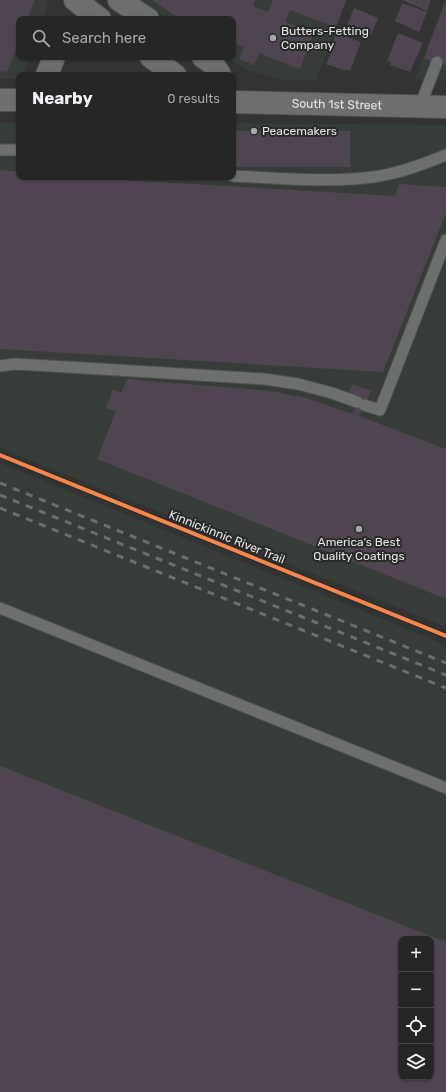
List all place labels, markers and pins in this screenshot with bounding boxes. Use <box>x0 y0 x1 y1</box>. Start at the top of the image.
place label: Butters-Fetting Company <box>281 24 369 52</box>
marker: Butters-Fetting Company <box>268 33 278 43</box>
place label: Peacemakers <box>262 124 337 138</box>
marker: Peacemakers <box>249 126 259 136</box>
marker: America's Best Quality Coatings <box>354 524 364 534</box>
place label: America's Best Quality Coatings <box>313 535 405 563</box>

